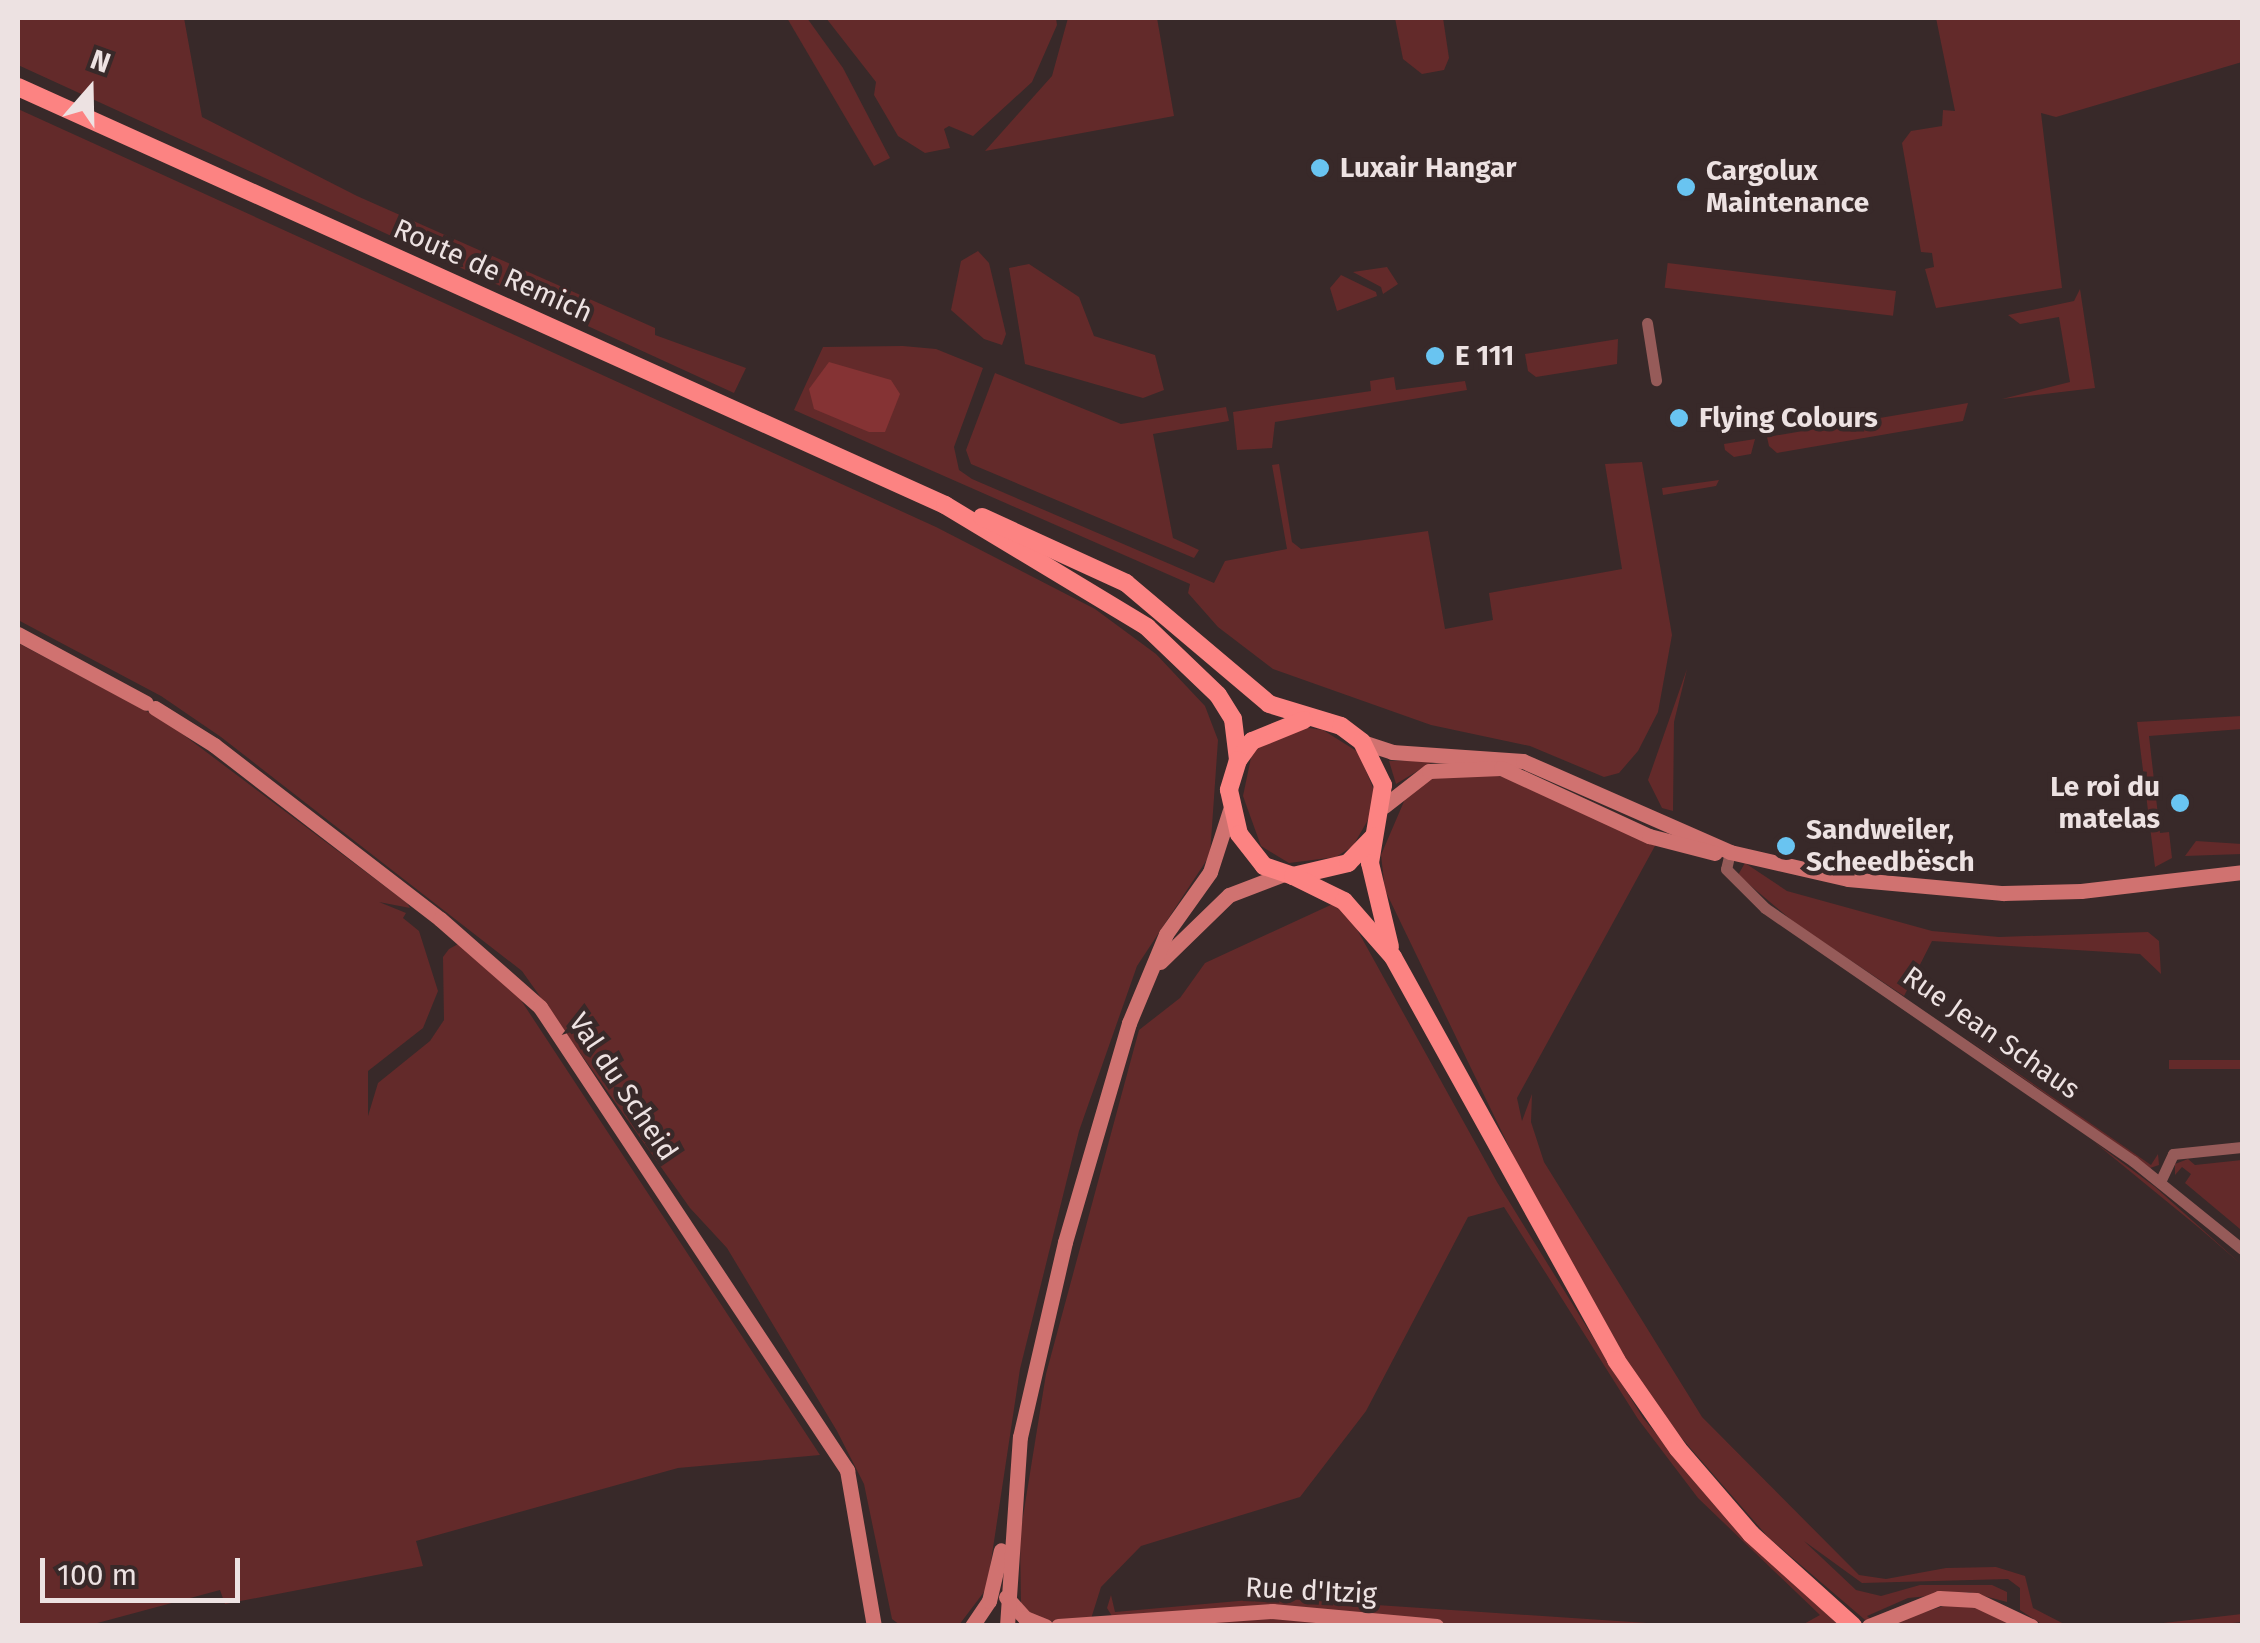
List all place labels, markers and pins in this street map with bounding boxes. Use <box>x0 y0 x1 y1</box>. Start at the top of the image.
place label: Luxair Hangar <box>1340 151 1516 185</box>
place label: Cargolux Maintenance <box>1706 154 1869 220</box>
marker: Luxair Hangar <box>1309 157 1331 179</box>
marker: Cargolux Maintenance <box>1675 176 1697 198</box>
place label: E 111 <box>1455 339 1514 373</box>
marker: E 111 <box>1424 345 1446 367</box>
place label: Flying Colours <box>1699 401 1878 435</box>
marker: Flying Colours <box>1668 407 1690 429</box>
place label: Le roi du matelas <box>2050 770 2160 836</box>
marker: Le roi du matelas <box>2169 792 2191 814</box>
place label: Sandweiler, Scheedbësch <box>1806 813 1975 879</box>
marker: Sandweiler, Scheedbësch <box>1775 835 1797 857</box>

